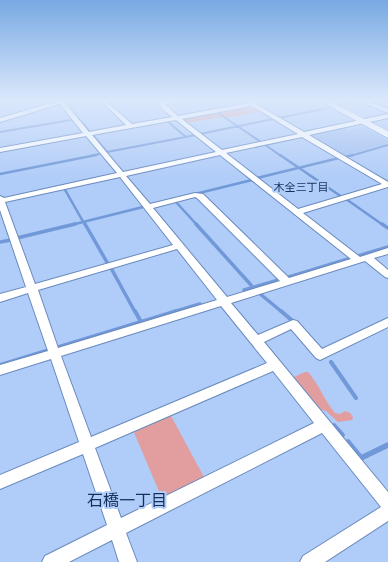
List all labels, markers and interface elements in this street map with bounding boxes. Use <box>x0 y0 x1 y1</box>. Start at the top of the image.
district label: 木全三丁目 <box>274 181 329 194</box>
district label: 石橋一丁目 <box>87 491 167 510</box>

